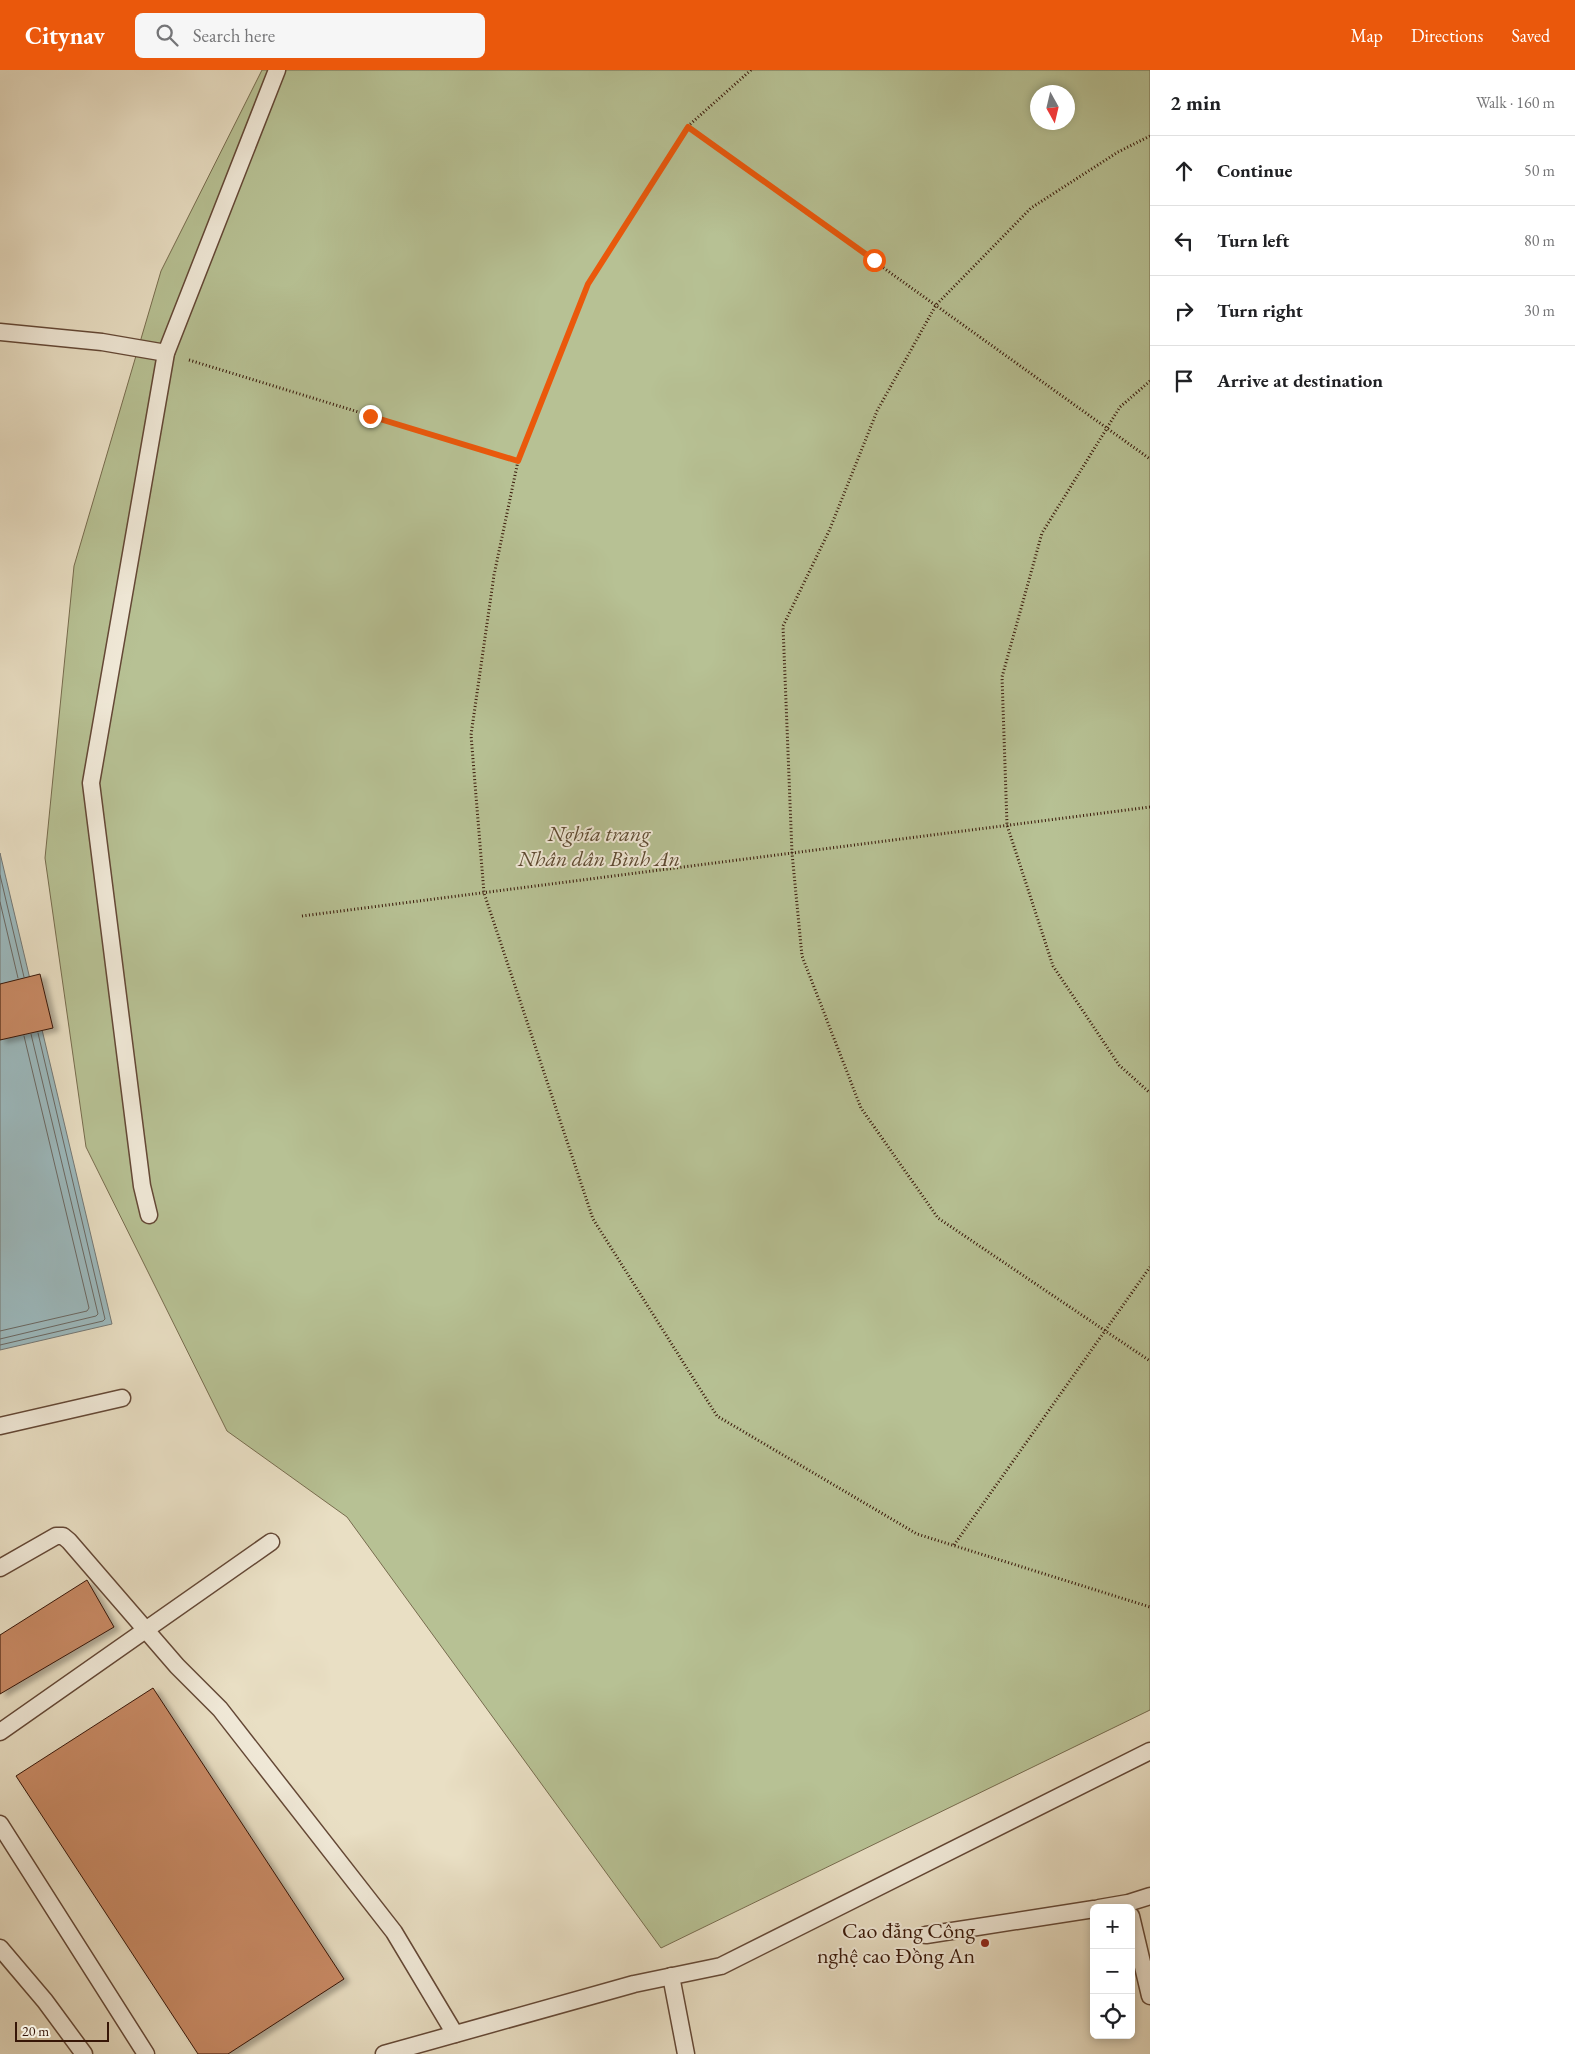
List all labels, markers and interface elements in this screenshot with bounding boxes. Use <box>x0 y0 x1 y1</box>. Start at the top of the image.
search box <box>135 13 485 58</box>
text: Citynav <box>25 20 105 51</box>
icon: search <box>153 21 181 49</box>
text: Search here <box>193 23 275 48</box>
text: Map <box>1351 24 1383 47</box>
text: Directions <box>1411 24 1483 47</box>
text: Saved <box>1511 24 1550 47</box>
north arrow <box>1030 85 1075 130</box>
text: 2 min <box>1170 89 1221 116</box>
text: Walk · 160 m <box>1476 92 1555 113</box>
icon: ahead <box>1170 157 1198 185</box>
text: Continue <box>1217 158 1292 183</box>
text: 50 m <box>1524 160 1555 181</box>
icon: left <box>1170 227 1198 255</box>
text: Turn left <box>1217 228 1289 253</box>
text: 80 m <box>1524 230 1555 251</box>
route start <box>863 249 886 272</box>
icon: right <box>1170 297 1198 325</box>
text: Turn right <box>1217 298 1303 323</box>
text: 30 m <box>1524 300 1555 321</box>
icon: arrive <box>1170 367 1198 395</box>
text: Arrive at destination <box>1217 368 1383 393</box>
route end <box>359 405 382 428</box>
park label: Nghĩa trang Nhân dân Bình An <box>517 819 680 873</box>
map controls <box>1090 1904 1135 2039</box>
button: + <box>1090 1904 1135 1949</box>
place label: Cao đẳng Công nghệ cao Đồng An <box>817 1916 975 1970</box>
marker: Cao đẳng Công nghệ cao Đồng An <box>979 1937 991 1949</box>
button: − <box>1090 1949 1135 1994</box>
button: locate <box>1090 1994 1135 2039</box>
scale bar <box>15 2019 109 2042</box>
text: 20 m <box>22 2022 49 2040</box>

